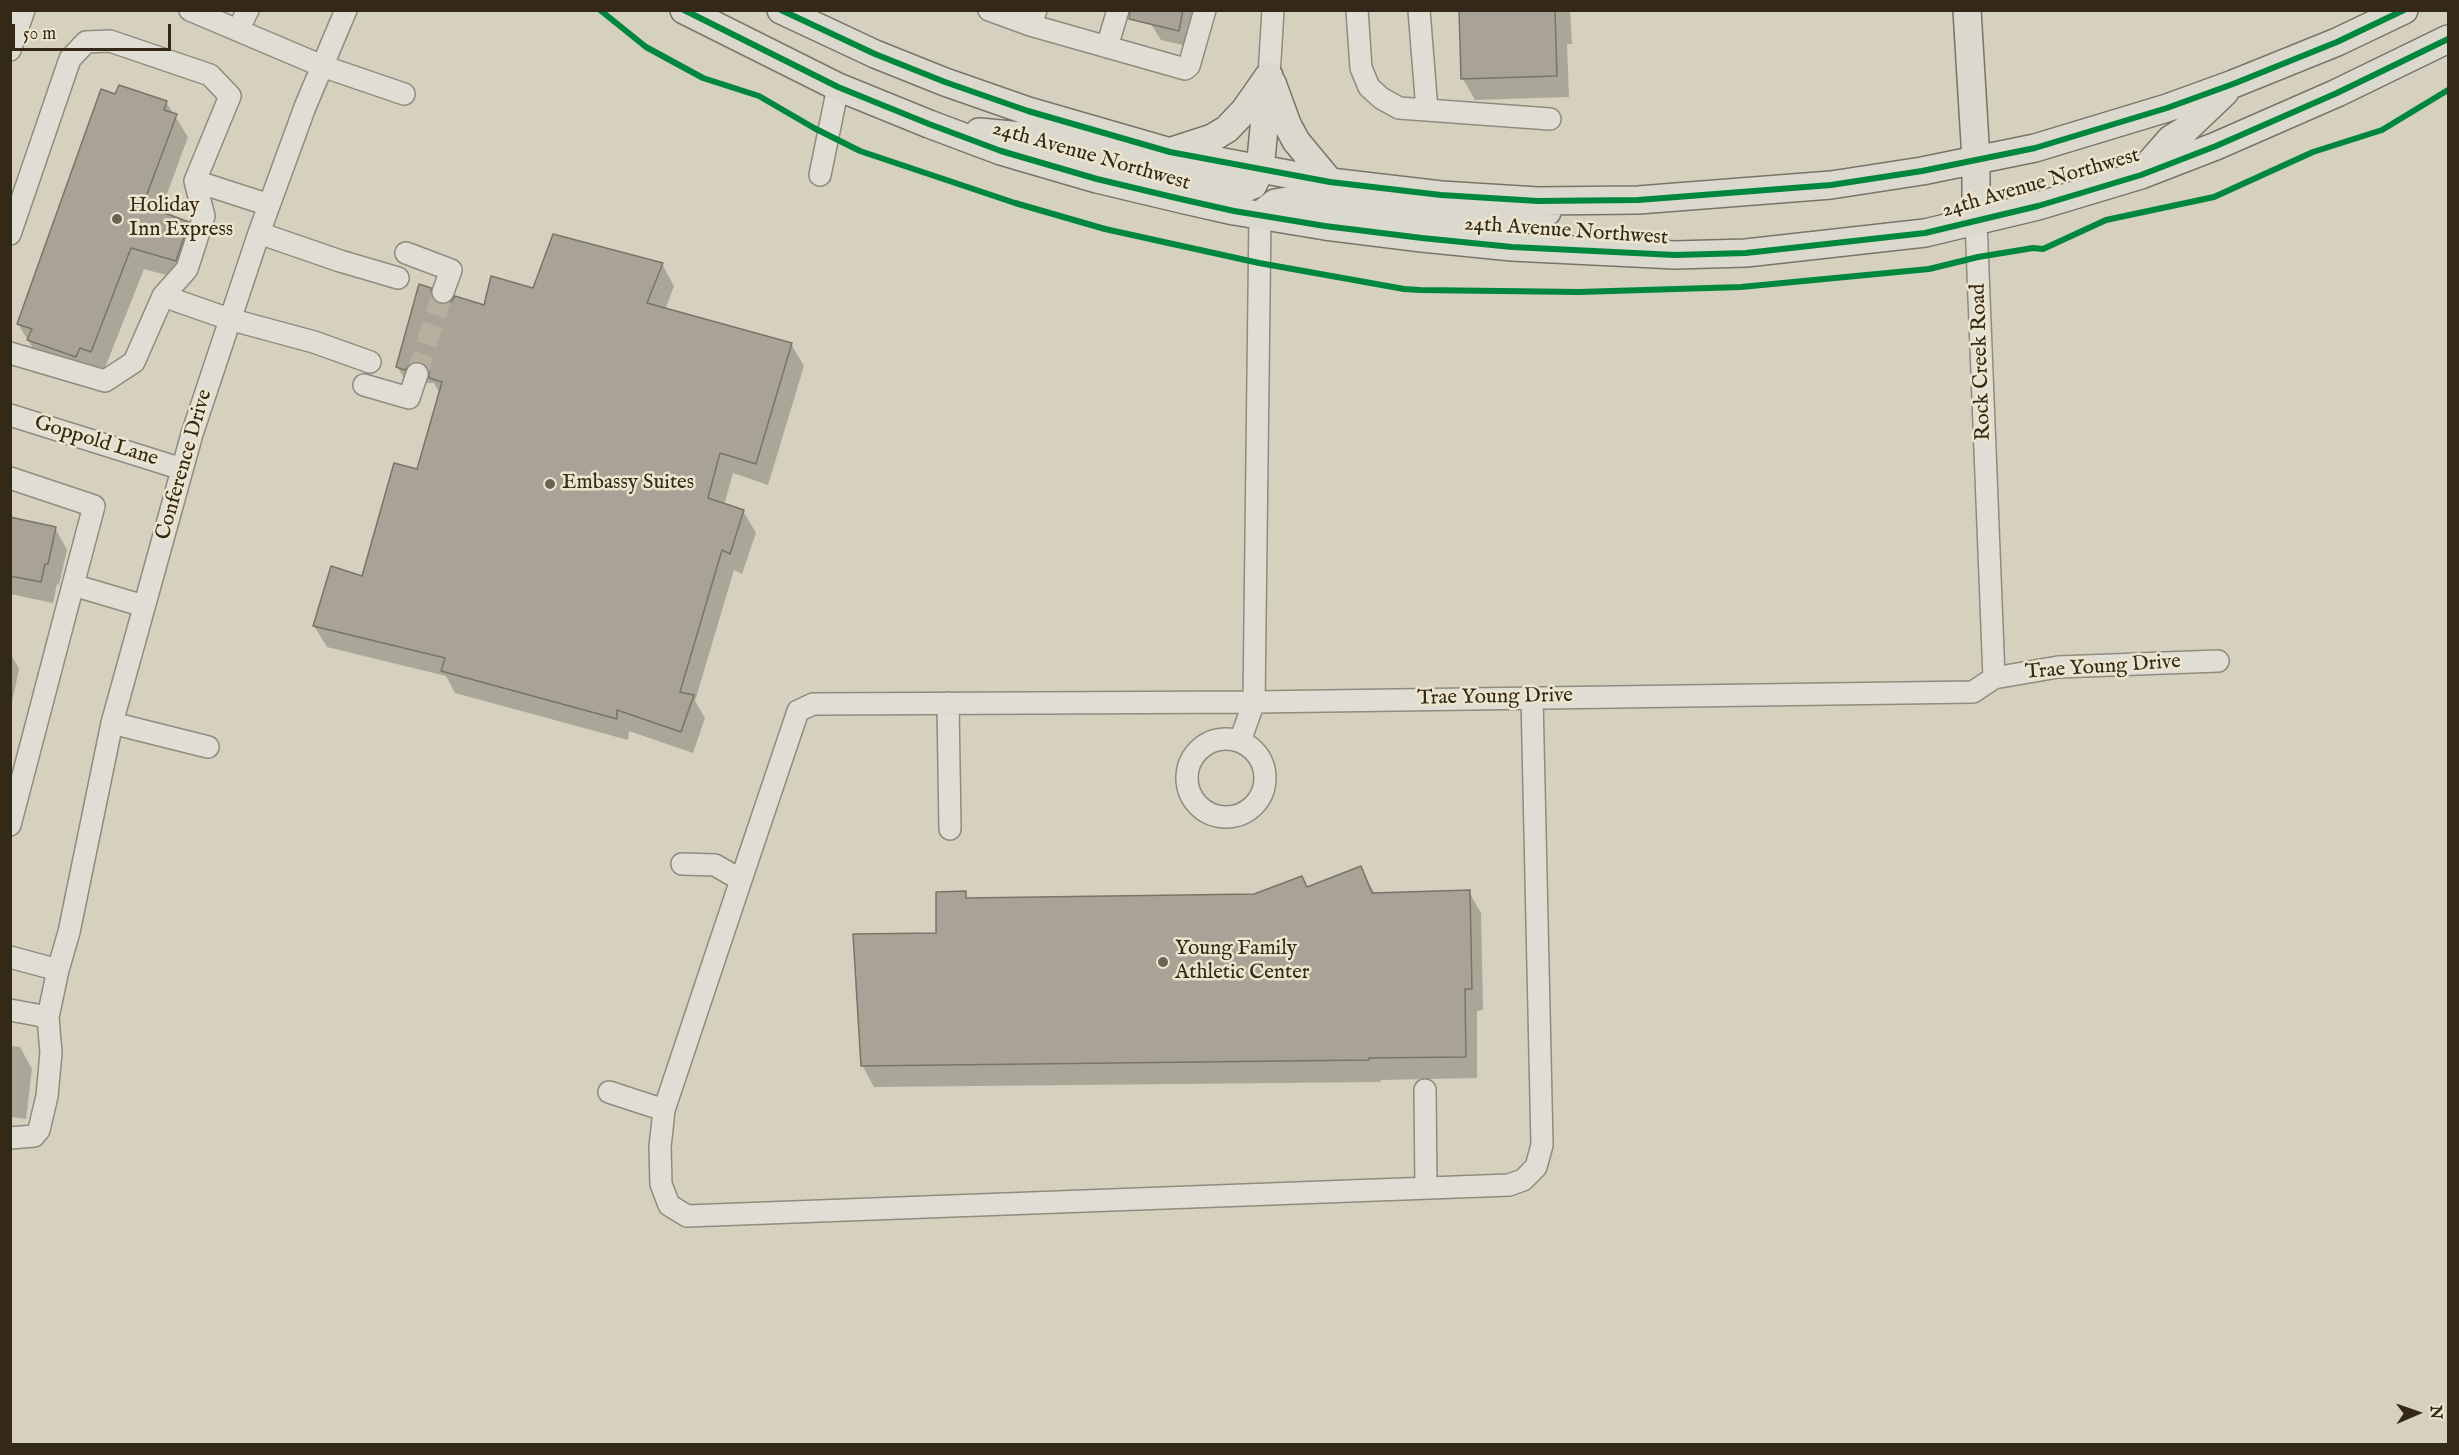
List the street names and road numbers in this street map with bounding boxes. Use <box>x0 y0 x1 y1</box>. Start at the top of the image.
street label: 24th Avenue Northwest <box>989 117 1193 197</box>
street label: 24th Avenue Northwest <box>1939 144 2143 224</box>
street label: 24th Avenue Northwest <box>1463 212 1669 252</box>
street label: Rock Creek Road <box>1967 283 1997 441</box>
street label: Conference Drive <box>151 387 219 543</box>
street label: Goppold Lane <box>31 411 161 473</box>
street label: Trae Young Drive <box>2024 650 2182 686</box>
street label: Trae Young Drive <box>1417 684 1573 712</box>

